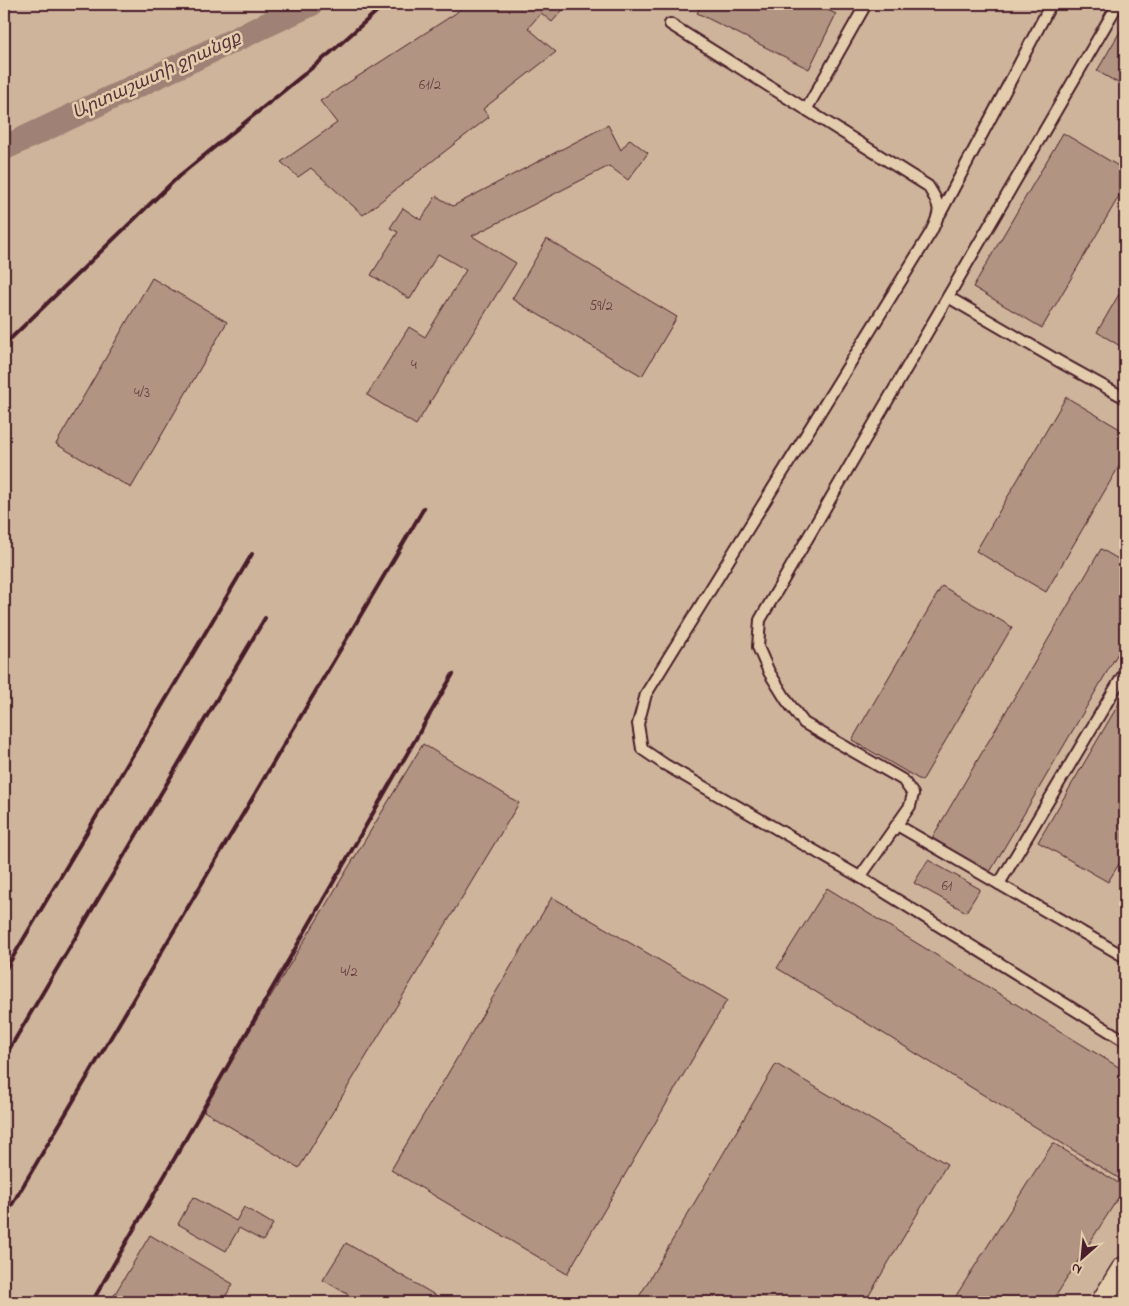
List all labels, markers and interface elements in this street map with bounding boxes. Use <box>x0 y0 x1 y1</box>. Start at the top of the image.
water label: Արտաշատի ջրանցք <box>68 25 247 127</box>
house number: 61/2 <box>419 75 441 96</box>
house number: 59/2 <box>589 296 613 317</box>
house number: 4 <box>411 355 417 376</box>
house number: 4/3 <box>134 383 150 404</box>
house number: 61 <box>942 876 953 897</box>
house number: 4/2 <box>340 962 358 983</box>
north arrow <box>1056 1234 1106 1284</box>
text: N <box>1068 1257 1086 1280</box>

